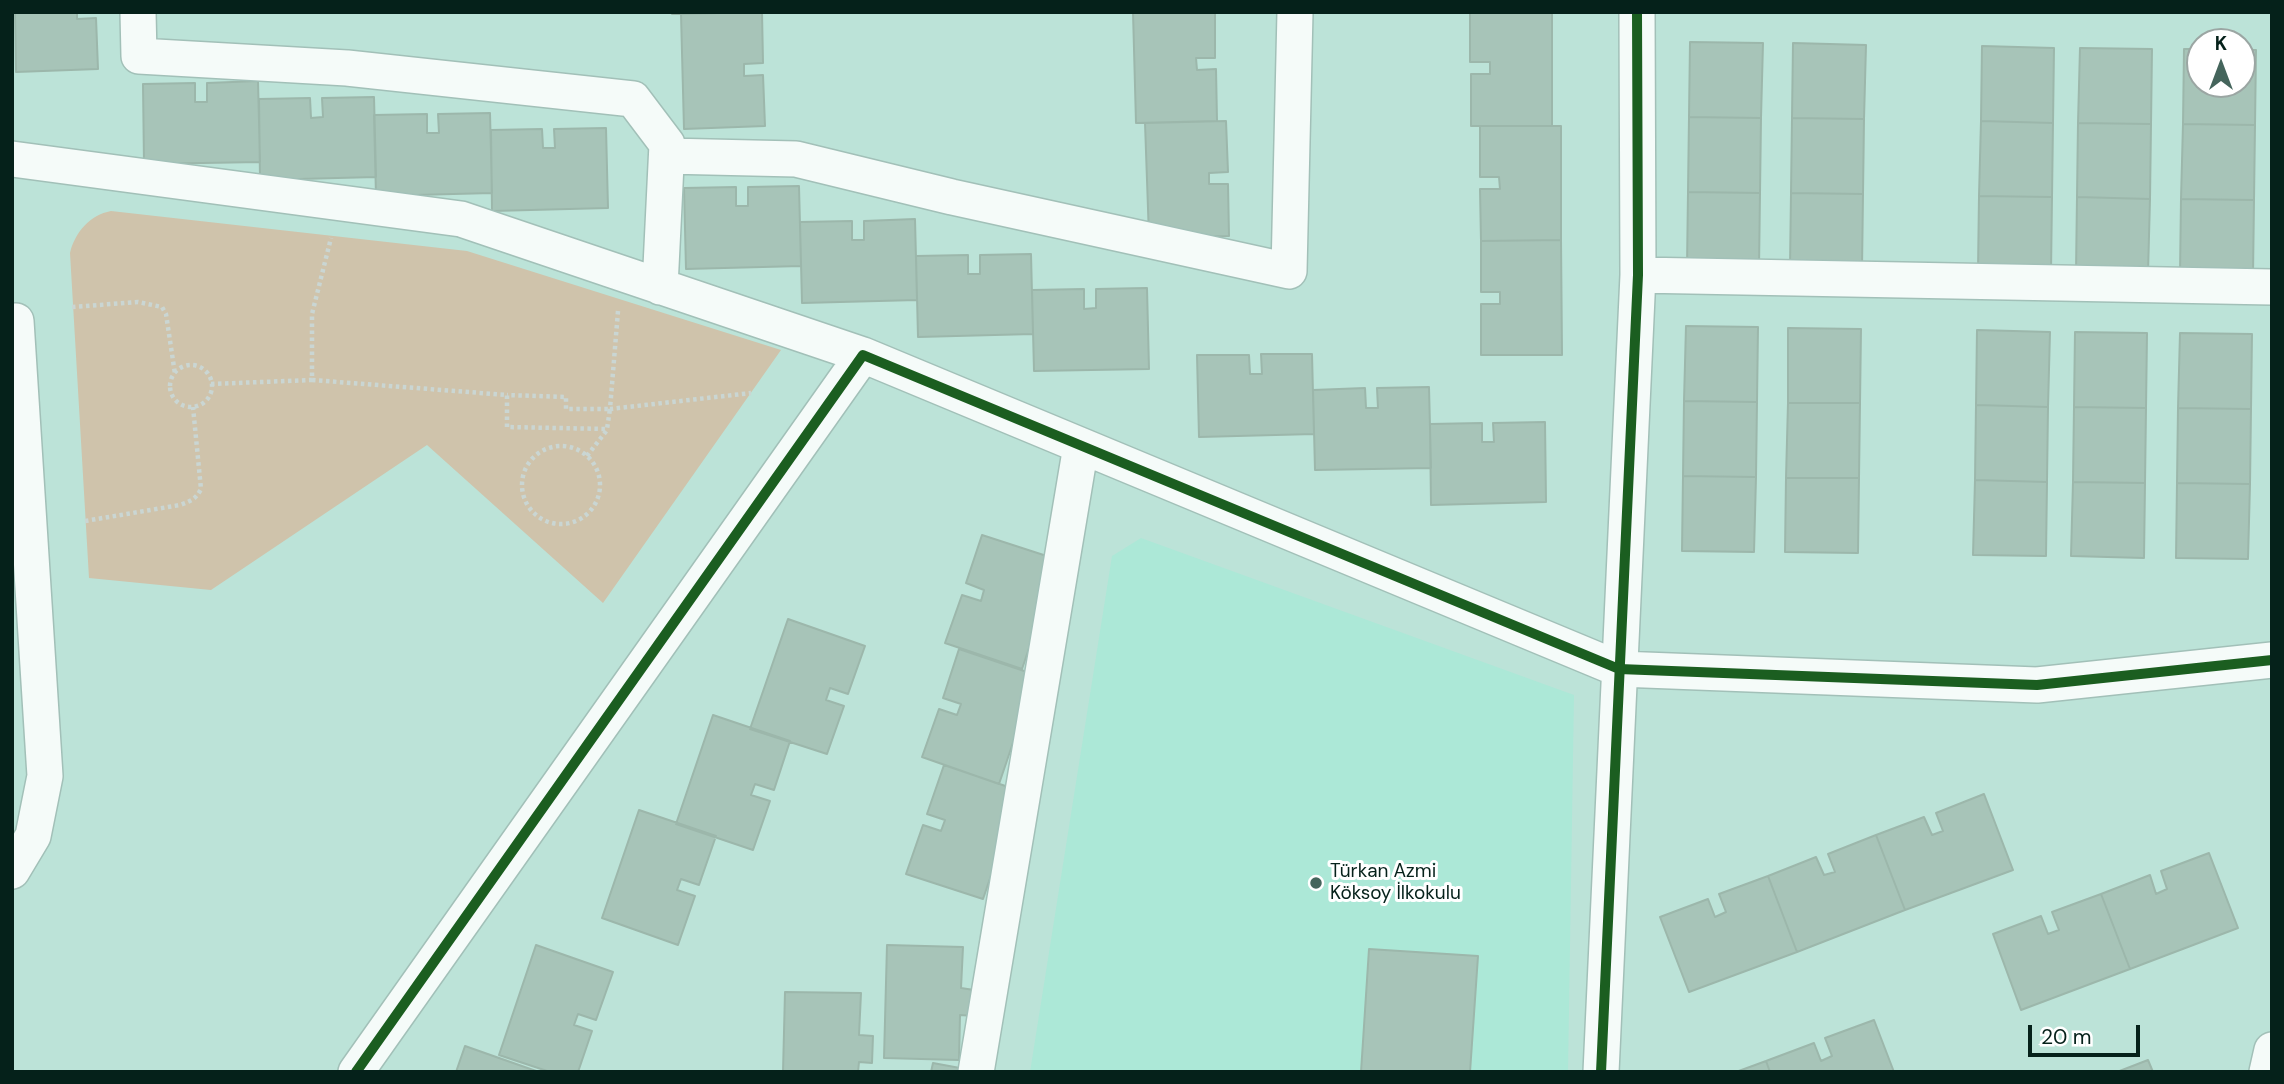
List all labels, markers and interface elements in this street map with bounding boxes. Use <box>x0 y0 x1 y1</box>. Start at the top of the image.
north arrow <box>2186 28 2256 98</box>
text: K <box>2215 31 2227 56</box>
place label: Türkan Azmi Köksoy İlkokulu <box>1330 861 1461 905</box>
marker: Türkan Azmi Köksoy İlkokulu <box>1308 875 1324 891</box>
scale bar <box>2032 1010 2144 1054</box>
text: 20 m <box>2041 1023 2092 1051</box>

